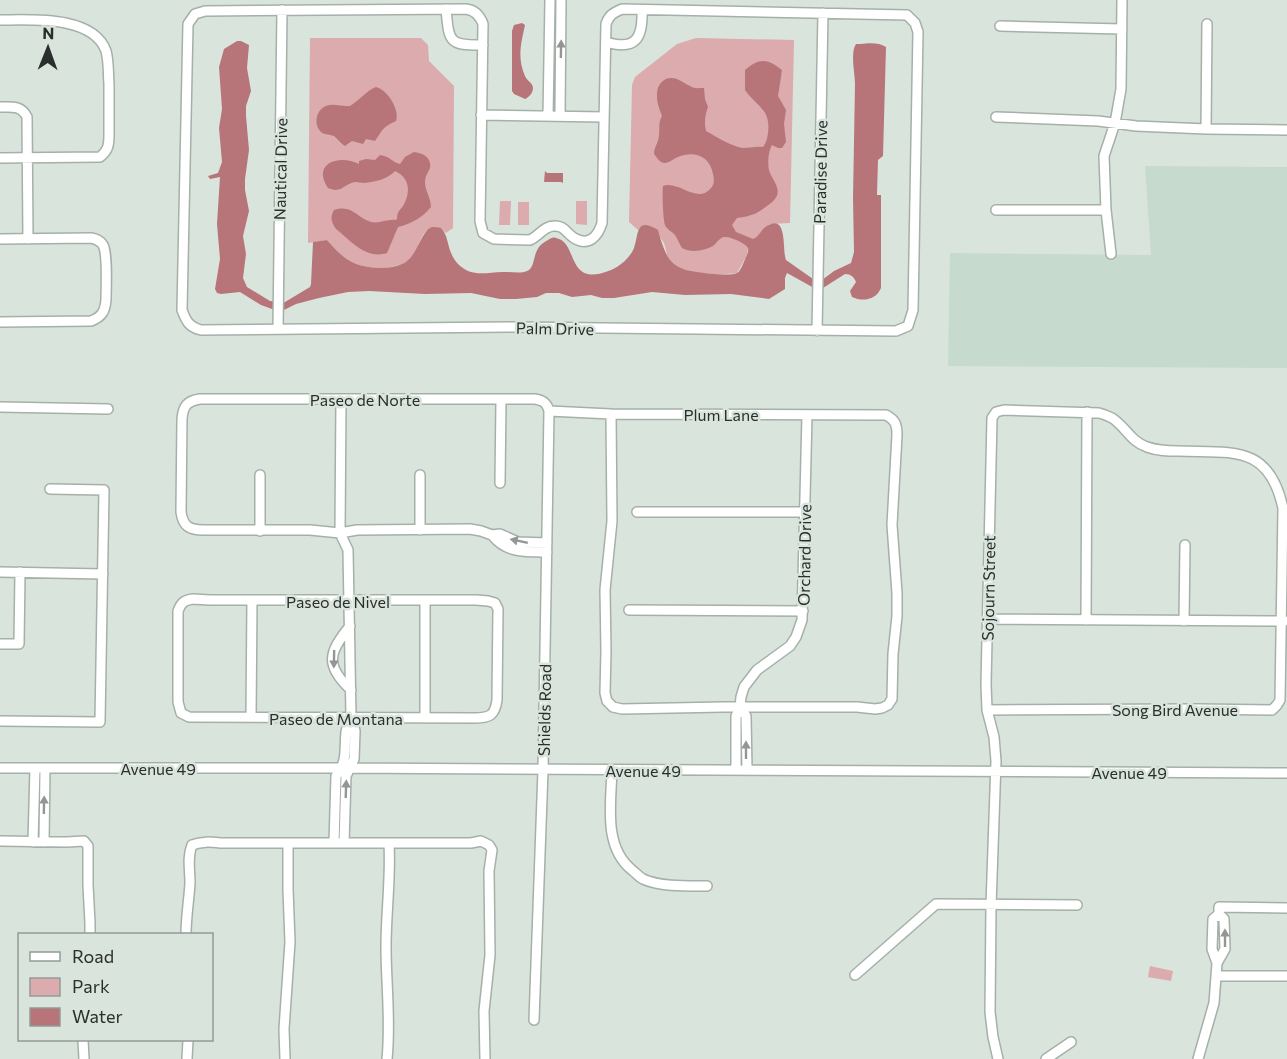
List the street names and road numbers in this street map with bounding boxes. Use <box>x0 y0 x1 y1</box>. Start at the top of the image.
street label: Nautical Drive <box>270 118 290 220</box>
street label: Paradise Drive <box>810 120 830 224</box>
street label: Palm Drive <box>516 318 594 338</box>
street label: Paseo de Norte <box>310 390 420 409</box>
street label: Plum Lane <box>683 405 759 424</box>
street label: Orchard Drive <box>794 504 814 606</box>
street label: Sojourn Street <box>978 535 998 641</box>
street label: Paseo de Nivel <box>286 592 390 611</box>
street label: Shields Road <box>534 664 554 756</box>
street label: Song Bird Avenue <box>1112 700 1238 719</box>
street label: Paseo de Montana <box>269 709 403 728</box>
street label: Avenue 49 <box>120 759 196 778</box>
street label: Avenue 49 <box>605 761 681 780</box>
street label: Avenue 49 <box>1091 763 1167 782</box>

